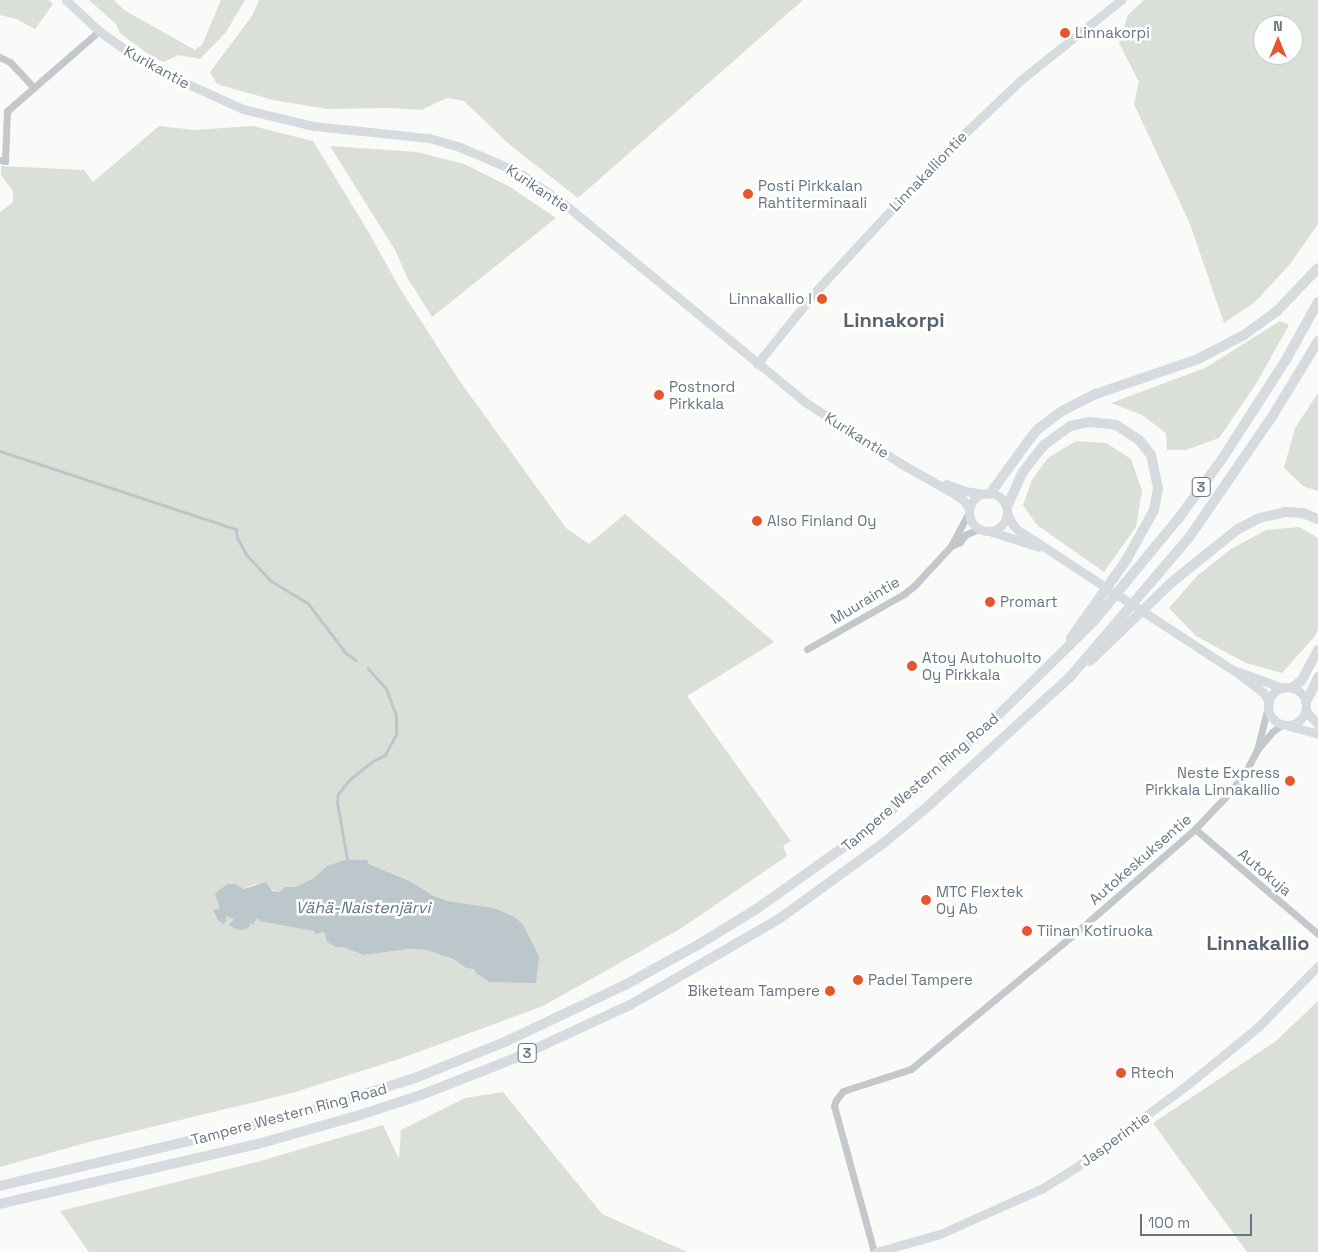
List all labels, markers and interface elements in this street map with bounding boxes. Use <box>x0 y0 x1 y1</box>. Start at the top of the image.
north arrow <box>1253 15 1303 65</box>
text: N <box>1273 17 1283 35</box>
place label: Linnakorpi <box>1075 24 1150 42</box>
marker: Linnakorpi <box>1059 27 1071 39</box>
street label: Kurikantie <box>121 42 193 92</box>
street label: Linnakalliontie <box>885 127 971 215</box>
street label: Kurikantie <box>503 160 573 216</box>
place label: Posti Pirkkalan Rahtiterminaali <box>758 176 867 211</box>
marker: Posti Pirkkalan Rahtiterminaali <box>742 188 754 200</box>
place label: Linnakallio I <box>729 290 812 308</box>
marker: Linnakallio I <box>816 293 828 305</box>
district label: Linnakorpi <box>843 308 945 332</box>
place label: Postnord Pirkkala <box>669 377 735 412</box>
marker: Postnord Pirkkala <box>653 389 665 401</box>
street label: Kurikantie <box>821 408 893 462</box>
road number: 3 <box>1191 476 1211 498</box>
place label: Also Finland Oy <box>767 512 876 530</box>
marker: Also Finland Oy <box>751 515 763 527</box>
street label: Muuraintie <box>827 572 903 628</box>
place label: Promart <box>1000 593 1058 611</box>
marker: Promart <box>984 596 996 608</box>
place label: Atoy Autohuolto Oy Pirkkala <box>922 648 1042 683</box>
marker: Atoy Autohuolto Oy Pirkkala <box>906 660 918 672</box>
street label: Tampere Western Ring Road <box>838 709 1002 855</box>
place label: Neste Express Pirkkala Linnakallio <box>1145 763 1280 798</box>
marker: Neste Express Pirkkala Linnakallio <box>1284 775 1296 787</box>
street label: Autokeskuksentie <box>1085 810 1195 908</box>
street label: Autokuja <box>1235 845 1295 899</box>
place label: MTC Flextek Oy Ab <box>936 882 1023 917</box>
marker: MTC Flextek Oy Ab <box>920 894 932 906</box>
water label: Vähä-Naistenjärvi <box>296 898 430 918</box>
place label: Tiinan Kotiruoka <box>1037 922 1153 940</box>
marker: Tiinan Kotiruoka <box>1021 925 1033 937</box>
district label: Linnakallio <box>1206 931 1310 955</box>
place label: Padel Tampere <box>868 971 973 989</box>
marker: Padel Tampere <box>852 974 864 986</box>
place label: Biketeam Tampere <box>687 982 820 1000</box>
marker: Biketeam Tampere <box>824 985 836 997</box>
road number: 3 <box>517 1042 537 1064</box>
place label: Rtech <box>1131 1064 1174 1082</box>
marker: Rtech <box>1115 1067 1127 1079</box>
street label: Tampere Western Ring Road <box>189 1079 389 1149</box>
street label: Jasperintie <box>1077 1108 1153 1170</box>
scale bar <box>1143 1204 1256 1236</box>
text: 100 m <box>1148 1213 1190 1232</box>

